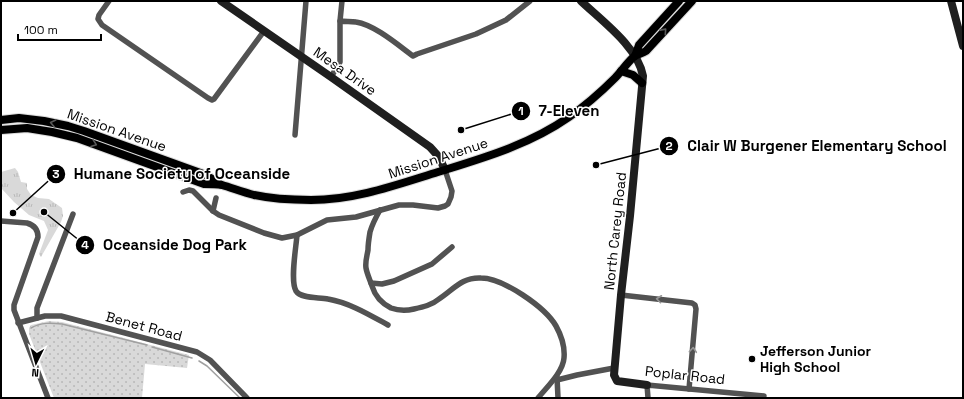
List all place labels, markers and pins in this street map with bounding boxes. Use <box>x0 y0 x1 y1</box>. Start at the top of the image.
callout: 7-Eleven <box>511 98 607 125</box>
callout: Clair W Burgener Elementary School <box>659 132 954 159</box>
callout: Humane Society of Oceanside <box>46 160 298 187</box>
callout: Oceanside Dog Park <box>75 232 255 259</box>
place label: Jefferson Junior High School <box>760 342 871 376</box>
marker: Jefferson Junior High School <box>747 354 757 364</box>

